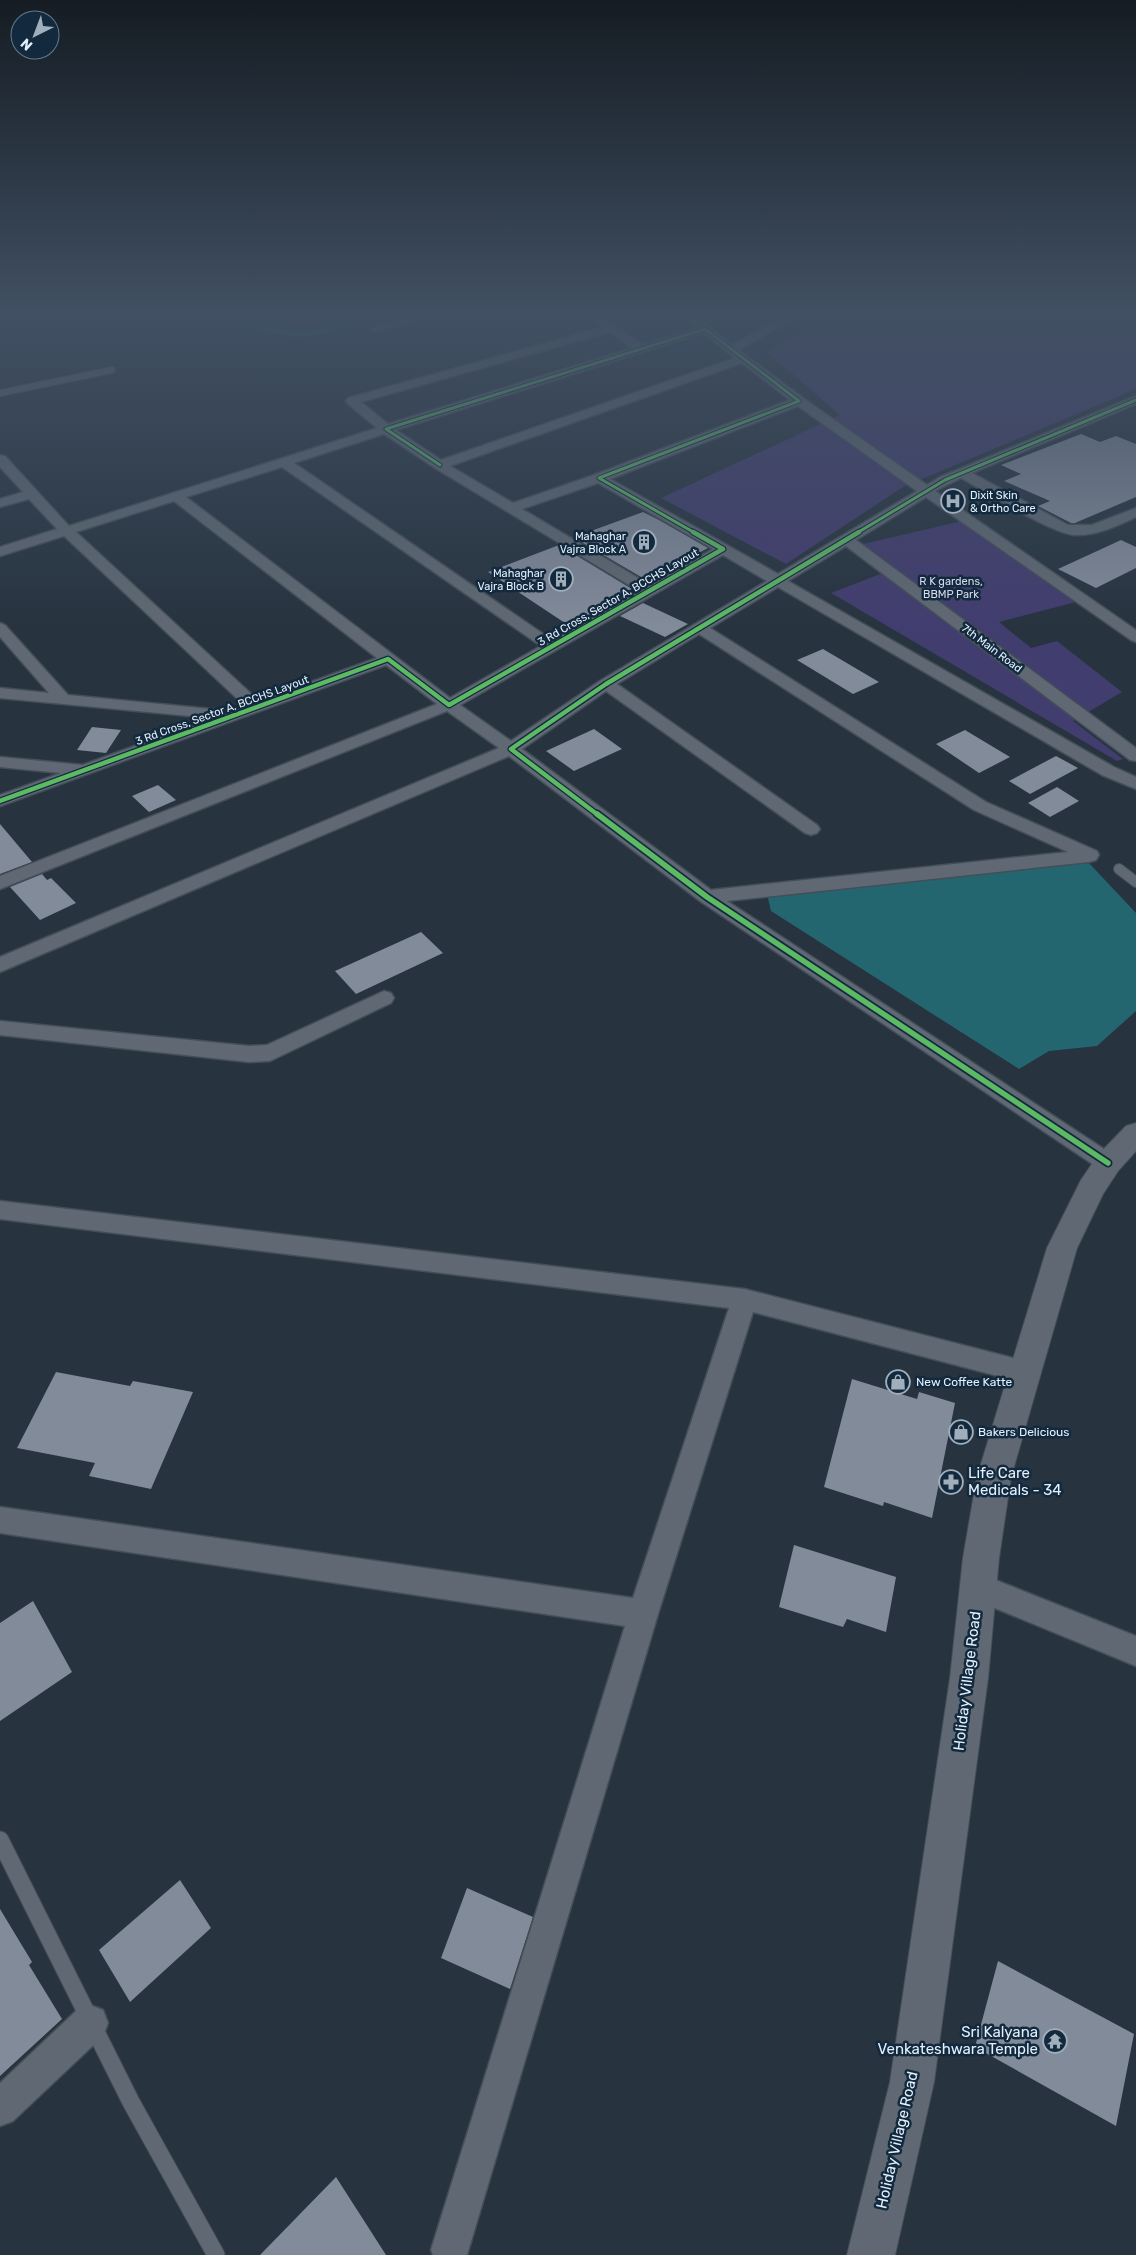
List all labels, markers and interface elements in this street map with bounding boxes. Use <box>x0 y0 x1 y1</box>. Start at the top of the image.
north arrow <box>10 10 60 60</box>
text: N <box>17 35 36 54</box>
hospital icon: Dixit Skin & Ortho Care <box>940 488 966 514</box>
place label: Dixit Skin & Ortho Care <box>970 489 1036 515</box>
building icon: Mahaghar Vajra Block A <box>631 529 657 555</box>
place label: Mahaghar Vajra Block A <box>560 530 627 556</box>
street label: 3 Rd Cross, Sector A, BCCHS Layout <box>536 546 702 649</box>
building icon: Mahaghar Vajra Block B <box>548 566 574 592</box>
place label: Mahaghar Vajra Block B <box>478 567 545 593</box>
park label: R K gardens, BBMP Park <box>919 575 983 601</box>
street label: 7th Main Road <box>959 621 1024 675</box>
street label: 3 Rd Cross, Sector A, BCCHS Layout <box>134 673 311 748</box>
shop icon: New Coffee Katte <box>885 1369 911 1395</box>
place label: New Coffee Katte <box>916 1375 1013 1389</box>
shop icon: Bakers Delicious <box>948 1419 974 1445</box>
place label: Bakers Delicious <box>978 1425 1069 1439</box>
place label: Life Care Medicals - 34 <box>968 1464 1062 1499</box>
pharmacy icon: Life Care Medicals - 34 <box>938 1469 964 1495</box>
street label: Holiday Village Road <box>950 1610 984 1752</box>
place label: Sri Kalyana Venkateshwara Temple <box>878 2023 1038 2058</box>
temple icon: Sri Kalyana Venkateshwara Temple <box>1042 2028 1068 2054</box>
street label: Holiday Village Road <box>872 2070 922 2210</box>

